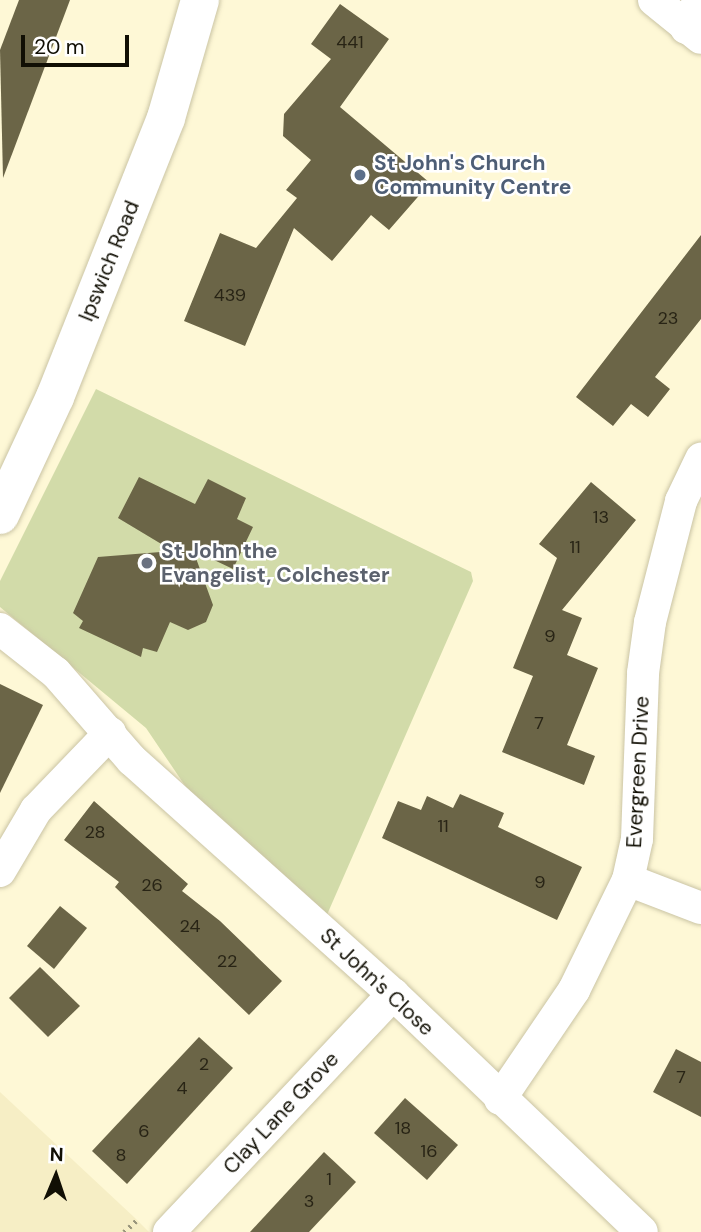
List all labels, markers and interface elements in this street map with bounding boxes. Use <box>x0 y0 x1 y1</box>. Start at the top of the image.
scale bar <box>24 21 133 65</box>
house number: 441 <box>336 31 364 53</box>
text: 20 m <box>34 33 85 61</box>
place label: St John's Church Community Centre <box>374 150 571 200</box>
marker: St John's Church Community Centre <box>352 167 368 183</box>
street label: Ipswich Road <box>73 197 145 325</box>
house number: 439 <box>214 284 246 306</box>
house number: 23 <box>657 307 679 329</box>
house number: 13 <box>593 506 609 528</box>
house number: 11 <box>569 536 581 558</box>
place label: St John the Evangelist, Colchester <box>161 538 390 588</box>
marker: St John the Evangelist, Colchester <box>139 555 155 571</box>
house number: 9 <box>544 625 556 647</box>
street label: Evergreen Drive <box>621 695 655 849</box>
house number: 7 <box>534 712 544 734</box>
house number: 11 <box>437 815 449 837</box>
house number: 28 <box>84 821 106 843</box>
house number: 9 <box>534 871 546 893</box>
house number: 26 <box>141 874 163 896</box>
house number: 24 <box>180 915 200 937</box>
street label: St John's Close <box>315 923 439 1041</box>
house number: 22 <box>217 950 237 972</box>
street label: Clay Lane Grove <box>218 1047 344 1179</box>
house number: 2 <box>199 1053 209 1075</box>
house number: 7 <box>676 1066 686 1088</box>
house number: 4 <box>177 1077 187 1099</box>
house number: 18 <box>395 1117 411 1139</box>
house number: 6 <box>138 1120 150 1142</box>
house number: 16 <box>421 1140 437 1162</box>
north arrow <box>21 1141 91 1211</box>
text: N <box>49 1142 64 1167</box>
house number: 8 <box>116 1144 126 1166</box>
house number: 1 <box>326 1168 332 1190</box>
house number: 3 <box>304 1190 314 1212</box>

